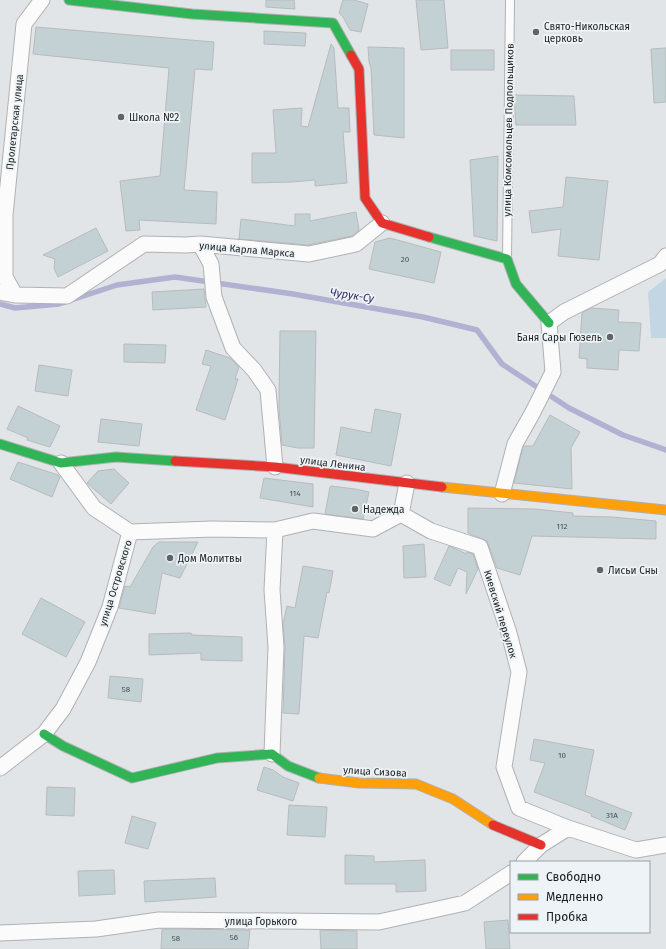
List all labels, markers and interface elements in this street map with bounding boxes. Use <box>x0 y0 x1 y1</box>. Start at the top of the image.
place label: Свято-Никольская церковь <box>544 21 630 45</box>
marker: Свято-Никольская церковь <box>531 27 541 37</box>
street label: улица Комсомольцев Подпольщиков <box>501 43 517 217</box>
street label: Пролетарская улица <box>4 74 26 171</box>
marker: Школа №2 <box>116 112 126 122</box>
place label: Школа №2 <box>129 112 179 124</box>
street label: улица Карла Маркса <box>199 240 295 260</box>
house number: 20 <box>401 255 410 264</box>
water label: Чурук-Су <box>329 286 376 305</box>
place label: Баня Сары Гюзель <box>517 332 602 344</box>
marker: Баня Сары Гюзель <box>605 332 615 342</box>
street label: улица Ленина <box>299 454 366 474</box>
house number: 114 <box>289 489 301 498</box>
marker: Надежда <box>350 504 360 514</box>
place label: Надежда <box>363 504 404 516</box>
house number: 112 <box>557 522 567 531</box>
street label: улица Островского <box>97 538 135 628</box>
marker: Дом Молитвы <box>165 553 175 563</box>
place label: Дом Молитвы <box>177 553 242 565</box>
marker: Лисьи Сны <box>595 565 605 575</box>
place label: Лисьи Сны <box>608 565 658 577</box>
street label: Киевский переулок <box>481 569 519 661</box>
house number: 58 <box>122 685 131 694</box>
house number: 10 <box>558 751 566 760</box>
street label: улица Сизова <box>343 764 407 780</box>
house number: 31А <box>606 811 618 820</box>
legend <box>510 861 650 933</box>
text: Свободно <box>546 870 601 884</box>
text: Медленно <box>546 890 603 904</box>
text: Пробка <box>546 910 588 924</box>
street label: улица Горького <box>225 916 297 928</box>
house number: 56 <box>230 933 238 942</box>
house number: 58 <box>172 934 181 943</box>

